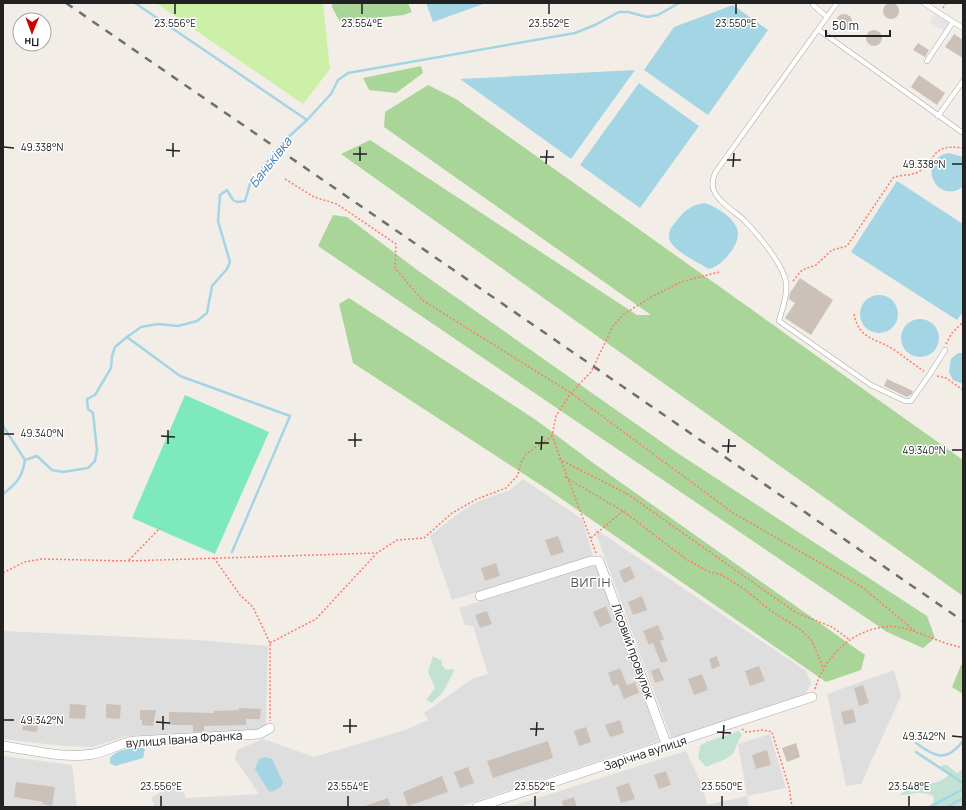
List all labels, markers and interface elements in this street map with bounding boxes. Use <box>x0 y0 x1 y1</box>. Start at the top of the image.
north arrow <box>12 12 52 52</box>
scale bar <box>826 12 890 38</box>
text: 23.556°E <box>154 16 196 30</box>
text: 23.554°E <box>341 16 383 30</box>
text: 23.552°E <box>529 16 570 30</box>
text: 23.550°E <box>715 16 757 30</box>
text: 50 m <box>832 17 859 34</box>
text: Пн <box>24 35 39 50</box>
water label: Баньківка <box>244 132 296 191</box>
text: 49.338°N <box>21 140 63 154</box>
text: 49.338°N <box>903 157 945 171</box>
text: 49.340°N <box>20 426 64 440</box>
text: 49.340°N <box>902 443 946 457</box>
district label: ВИГІН <box>571 573 611 591</box>
street label: Лісовий провулок <box>608 601 659 702</box>
text: 49.342°N <box>21 713 64 727</box>
street label: вулиця Івана Франка <box>125 726 243 752</box>
text: 49.342°N <box>903 729 946 743</box>
street label: Зарічна вулиця <box>601 732 689 774</box>
text: 23.556°E <box>140 779 182 793</box>
text: 23.554°E <box>327 779 369 793</box>
text: 23.552°E <box>515 779 556 793</box>
text: 23.550°E <box>701 779 743 793</box>
text: 23.548°E <box>888 779 930 793</box>

